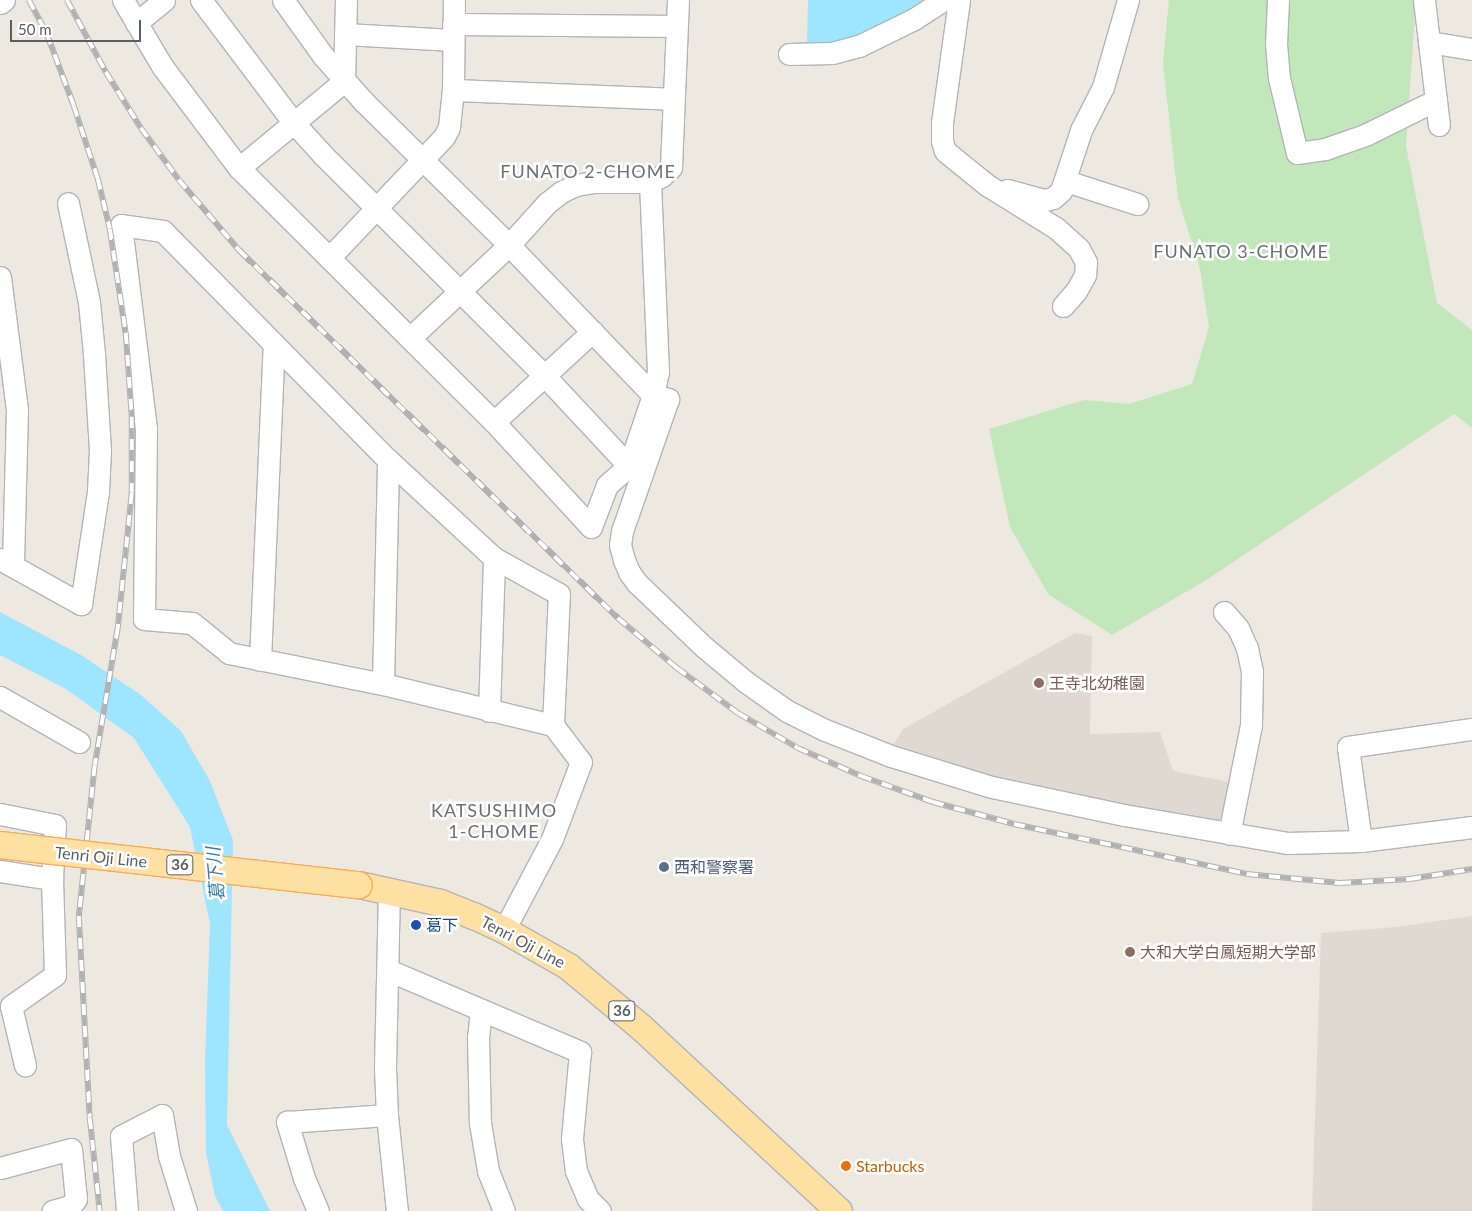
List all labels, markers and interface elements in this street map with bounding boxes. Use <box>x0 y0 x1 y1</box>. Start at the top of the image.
scale bar <box>12 10 144 42</box>
text: 50 m <box>18 20 52 38</box>
district label: FUNATO 2-CHOME <box>498 160 678 182</box>
district label: FUNATO 3-CHOME <box>1151 240 1331 262</box>
place label: 王寺北幼稚園 <box>1049 673 1145 693</box>
marker: 王寺北幼稚園 <box>1033 677 1045 689</box>
district label: KATSUSHIMO 1-CHOME <box>430 800 558 842</box>
street label: Tenri Oji Line <box>54 843 148 871</box>
water label: 葛下川 <box>202 846 228 902</box>
road number: 36 <box>166 852 194 878</box>
place label: 西和警察署 <box>674 857 754 877</box>
marker: 西和警察署 <box>658 861 670 873</box>
street label: Tenri Oji Line <box>478 912 568 972</box>
place label: 葛下 <box>426 915 458 935</box>
marker: 葛下 <box>410 919 422 931</box>
place label: 大和大学白鳳短期大学部 <box>1140 942 1316 962</box>
marker: 大和大学白鳳短期大学部 <box>1124 946 1136 958</box>
road number: 36 <box>608 998 636 1024</box>
place label: Starbucks <box>856 1156 924 1176</box>
marker: Starbucks <box>840 1160 852 1172</box>

